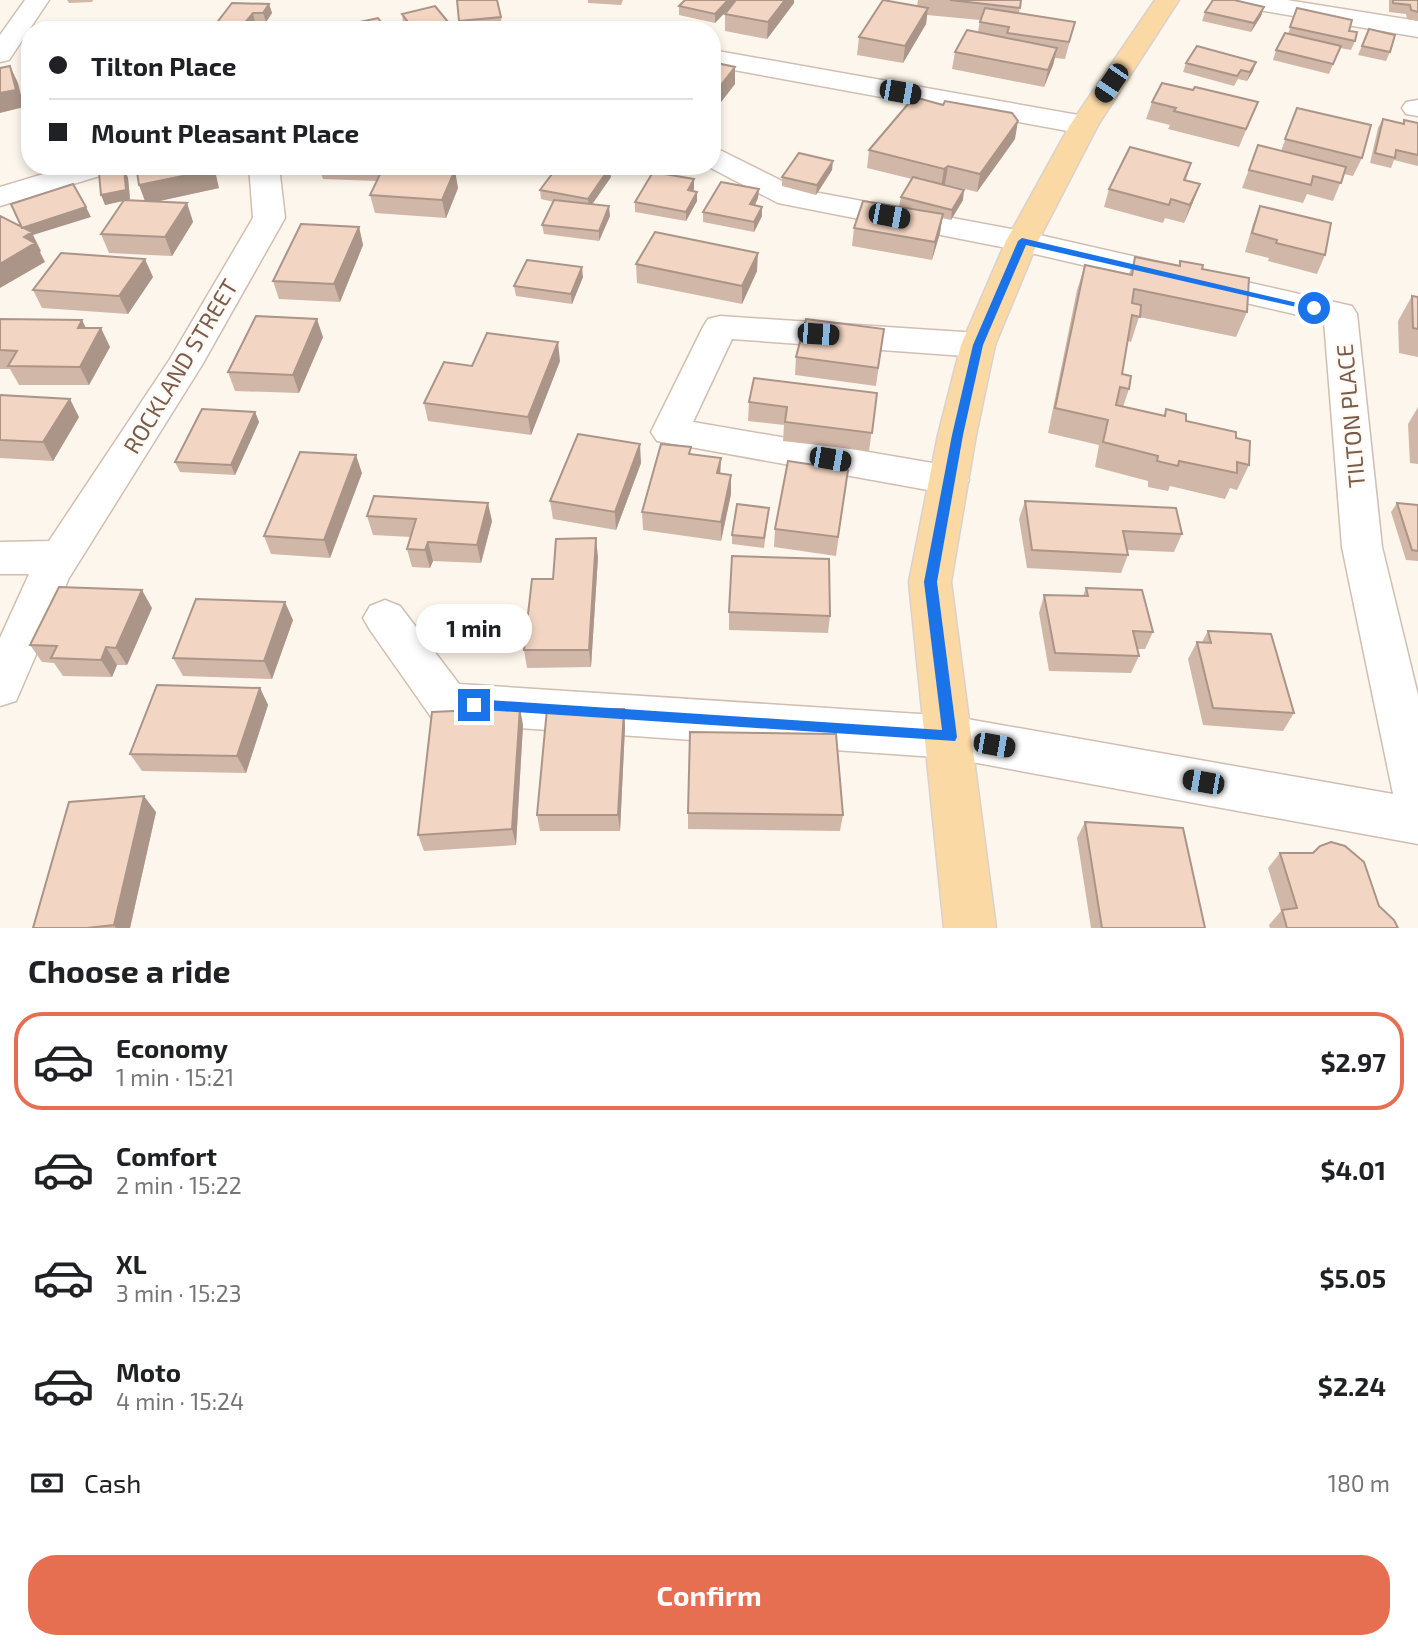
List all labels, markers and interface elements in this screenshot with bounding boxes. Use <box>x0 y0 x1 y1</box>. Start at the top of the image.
text: Tilton Place <box>91 50 236 81</box>
car <box>1091 60 1132 106</box>
car <box>878 78 923 106</box>
text: Mount Pleasant Place <box>91 117 359 148</box>
car <box>867 202 912 230</box>
street label: ROCKLAND STREET <box>117 274 243 458</box>
route start <box>1298 292 1330 324</box>
car <box>797 322 840 346</box>
street label: TILTON PLACE <box>1330 343 1370 489</box>
car <box>808 445 853 473</box>
callout: 1 min <box>416 604 532 652</box>
text: 1 min <box>446 614 502 642</box>
route end <box>458 689 490 721</box>
car <box>972 731 1017 759</box>
car <box>1181 768 1226 796</box>
text: Choose a ride <box>28 951 231 989</box>
icon: car <box>32 1030 95 1093</box>
text: Economy <box>116 1032 228 1063</box>
text: $2.97 <box>1320 1046 1386 1077</box>
text: 1 min · 15:21 <box>116 1063 234 1091</box>
icon: car <box>32 1138 95 1201</box>
text: Comfort <box>116 1140 217 1171</box>
text: $4.01 <box>1320 1154 1386 1185</box>
text: 2 min · 15:22 <box>116 1171 242 1199</box>
icon: car <box>32 1246 95 1309</box>
text: XL <box>116 1248 147 1279</box>
text: $5.05 <box>1319 1262 1386 1293</box>
text: 3 min · 15:23 <box>116 1279 241 1307</box>
icon: car <box>32 1354 95 1417</box>
text: Moto <box>116 1356 181 1387</box>
text: $2.24 <box>1318 1370 1386 1401</box>
text: 4 min · 15:24 <box>116 1387 244 1415</box>
icon: cash <box>28 1464 66 1502</box>
text: Cash <box>84 1467 141 1498</box>
text: 180 m <box>1328 1469 1390 1497</box>
button: Confirm <box>28 1555 1390 1635</box>

